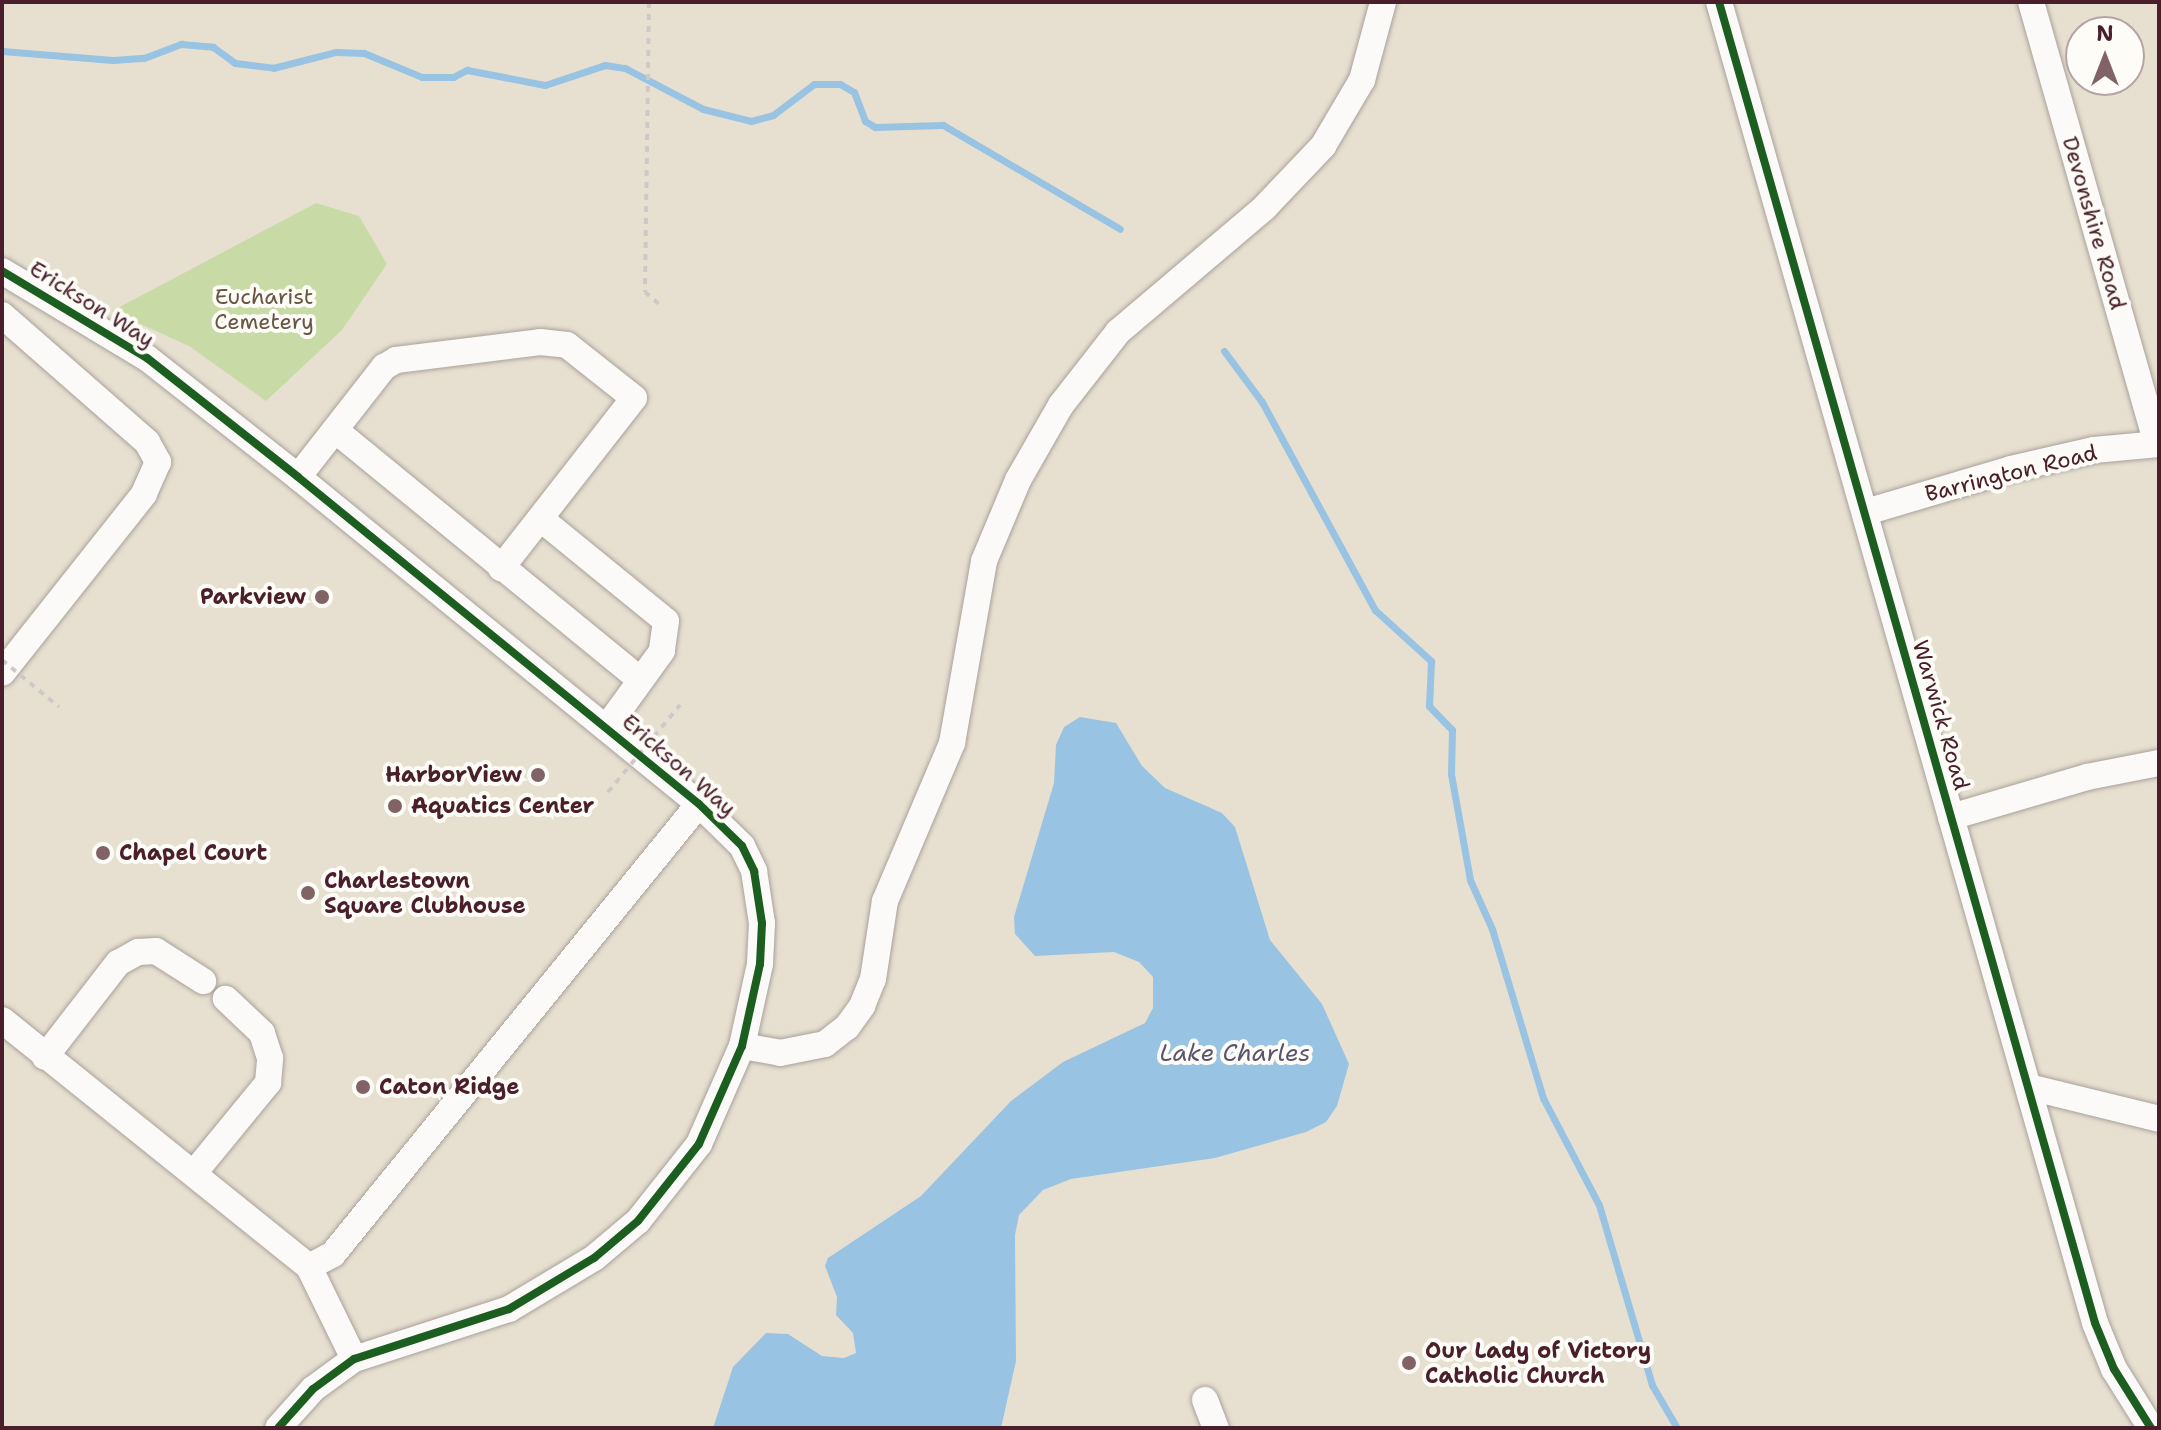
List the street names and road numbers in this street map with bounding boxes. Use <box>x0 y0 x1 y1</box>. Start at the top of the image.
street label: Devonshire Road <box>2057 133 2131 313</box>
street label: Erickson Way <box>25 255 159 353</box>
street label: Barrington Road <box>1922 439 2100 507</box>
street label: Warwick Road <box>1907 637 1975 793</box>
street label: Erickson Way <box>617 708 741 822</box>

